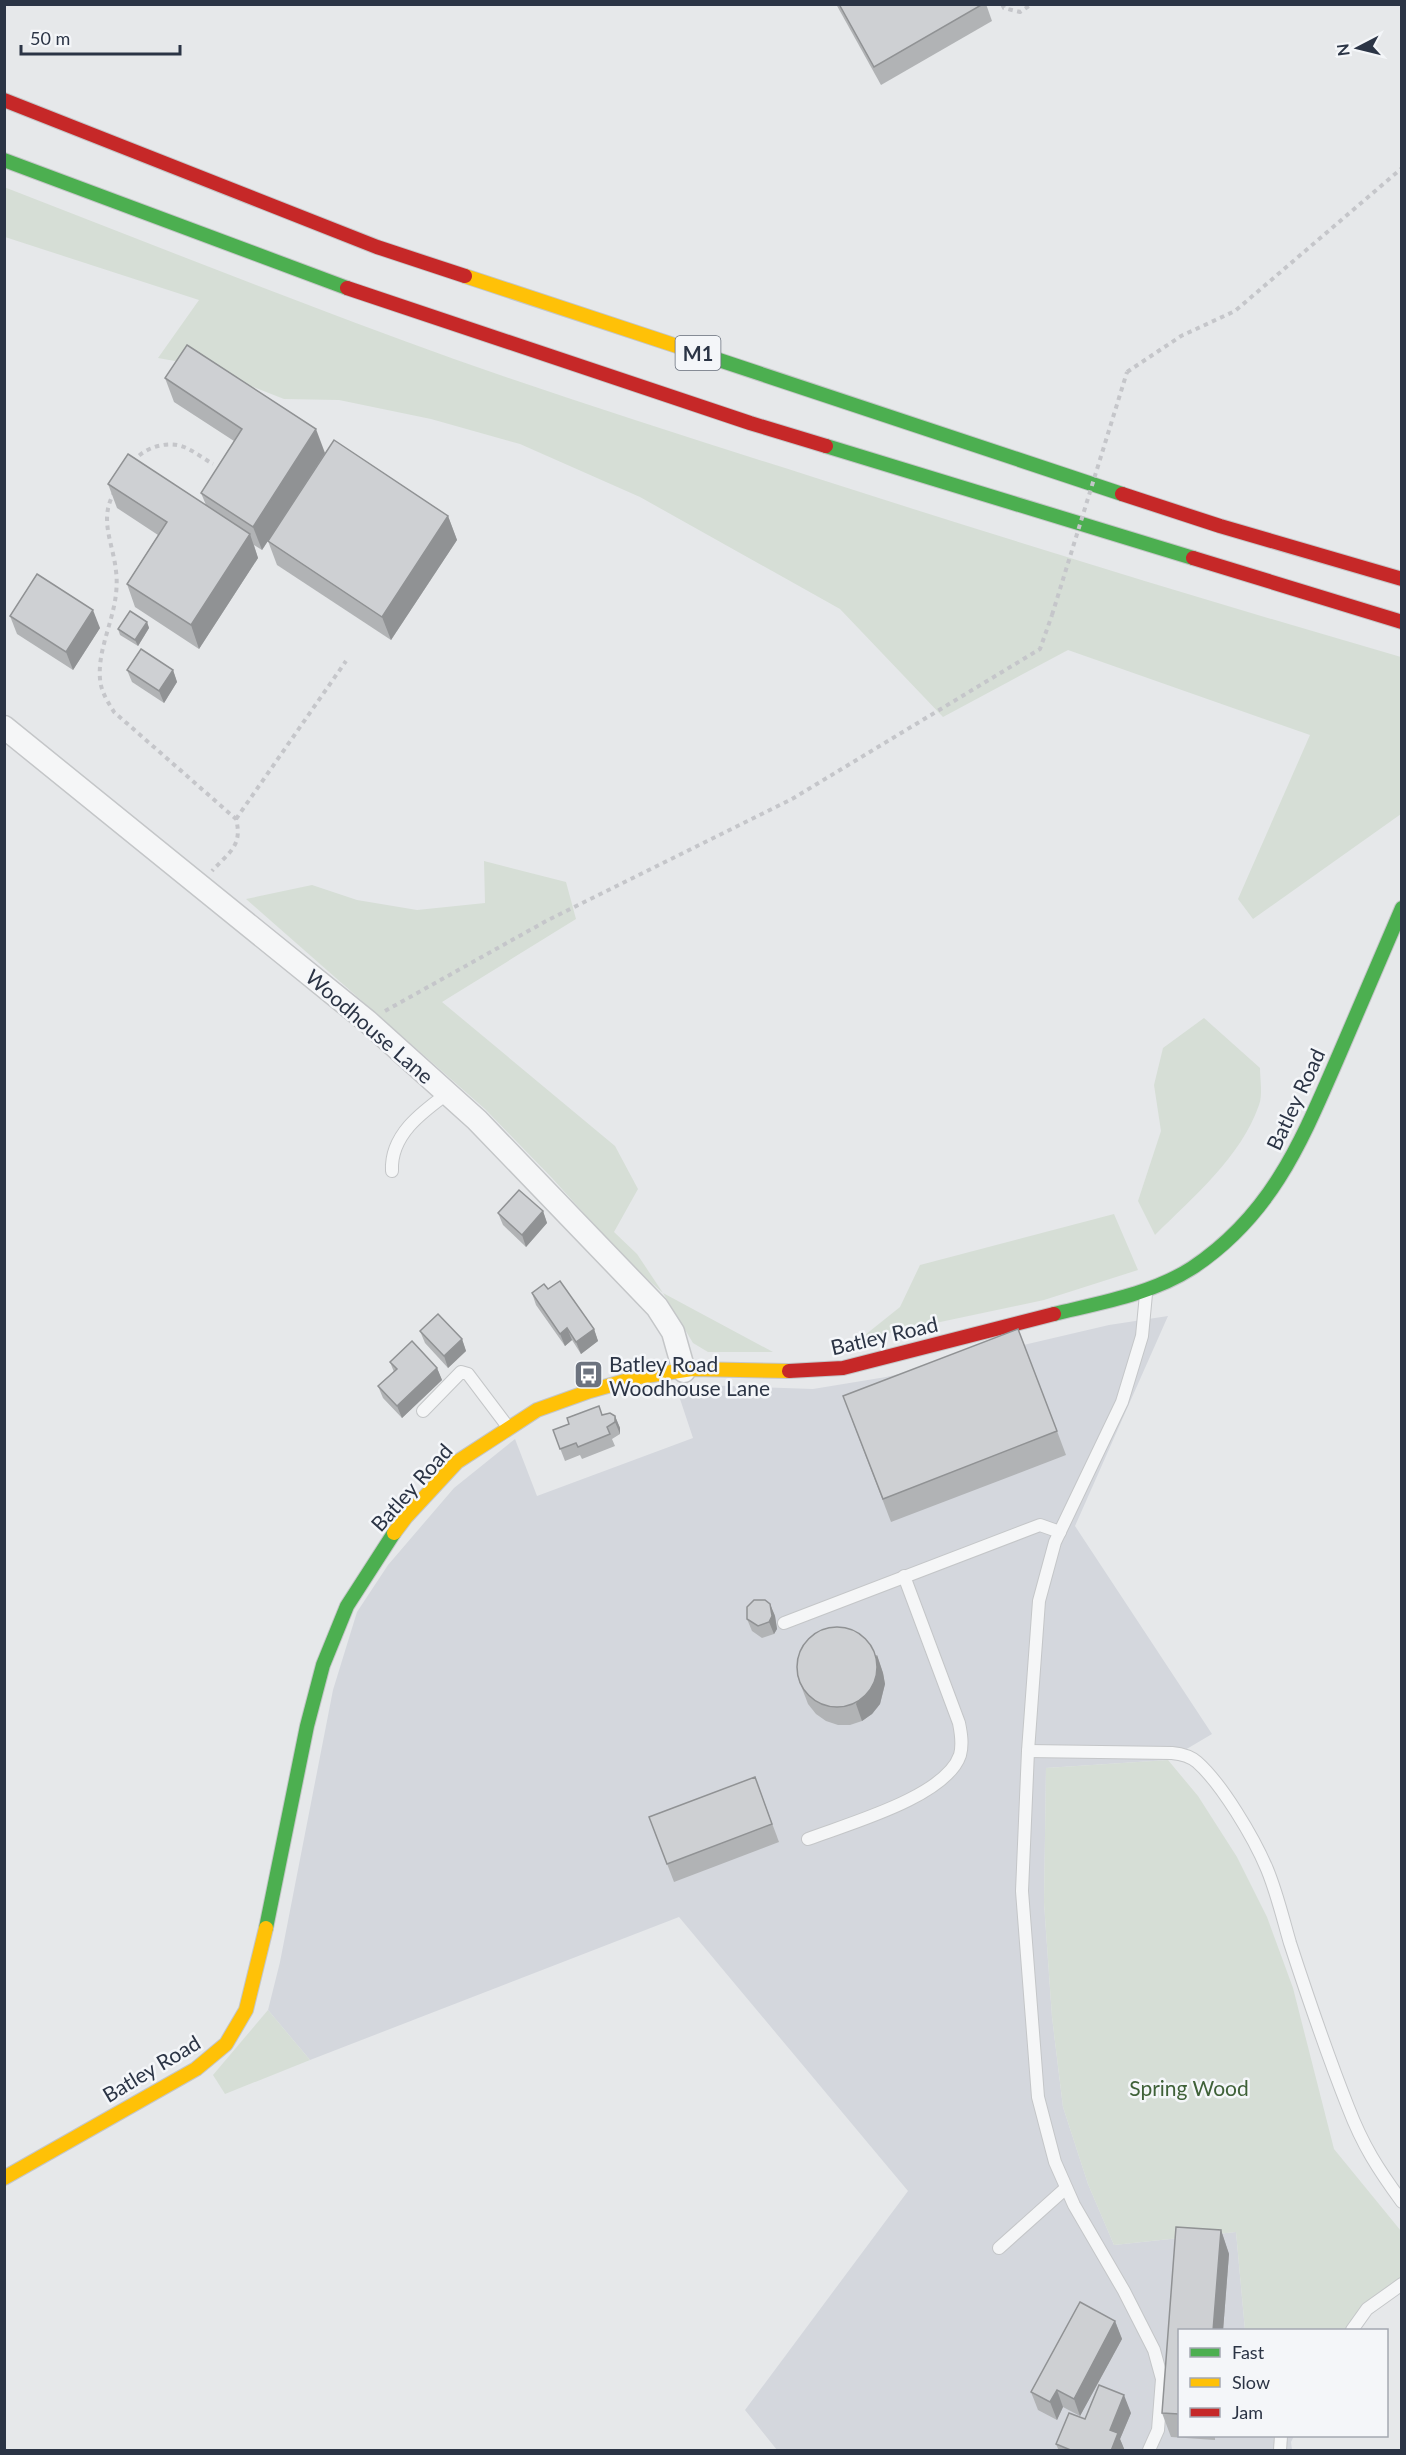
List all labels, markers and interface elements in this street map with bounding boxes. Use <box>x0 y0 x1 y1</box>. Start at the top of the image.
scale bar <box>21 18 180 56</box>
north arrow <box>1328 18 1388 78</box>
text: 50 m <box>30 27 70 49</box>
text: N <box>1332 43 1353 57</box>
road number: M1 <box>676 336 720 370</box>
street label: Woodhouse Lane <box>301 964 439 1088</box>
street label: Batley Road <box>1261 1044 1329 1154</box>
street label: Batley Road <box>828 1311 940 1359</box>
place label: Batley Road Woodhouse Lane <box>609 1351 770 1400</box>
bus stop icon: Batley Road Woodhouse Lane <box>572 1359 604 1391</box>
street label: Batley Road <box>365 1438 457 1536</box>
street label: Batley Road <box>98 2029 204 2107</box>
park label: Spring Wood <box>1129 2075 1249 2100</box>
legend <box>1178 2329 1388 2437</box>
text: Fast <box>1232 2341 1265 2363</box>
text: Slow <box>1232 2371 1270 2393</box>
text: Jam <box>1232 2401 1263 2423</box>

